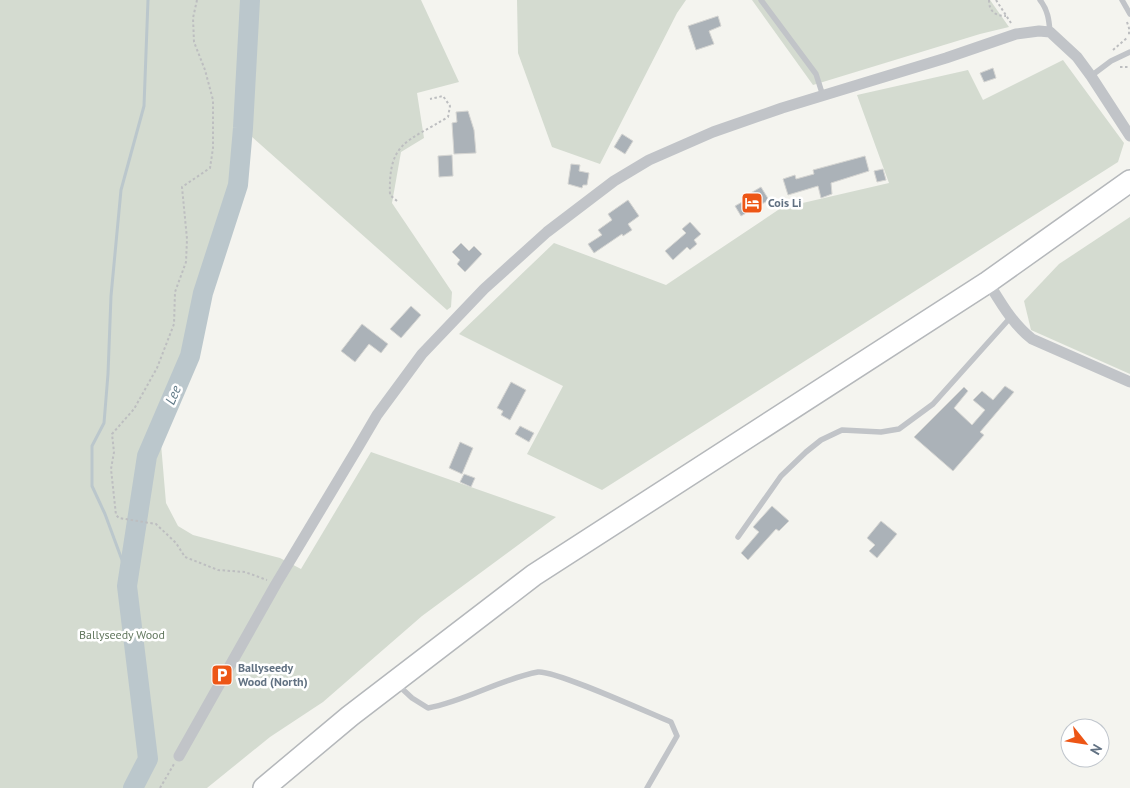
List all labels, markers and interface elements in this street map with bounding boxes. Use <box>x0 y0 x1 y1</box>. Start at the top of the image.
hotel icon: Cois Li <box>740 191 764 215</box>
place label: Cois Li <box>768 195 801 210</box>
water label: Lee <box>161 382 185 407</box>
park label: Ballyseedy Wood <box>79 627 165 642</box>
place label: Ballyseedy Wood (North) <box>238 660 308 689</box>
parking icon: Ballyseedy Wood (North) <box>210 663 234 687</box>
north arrow <box>1060 718 1110 768</box>
text: N <box>1086 741 1106 758</box>

